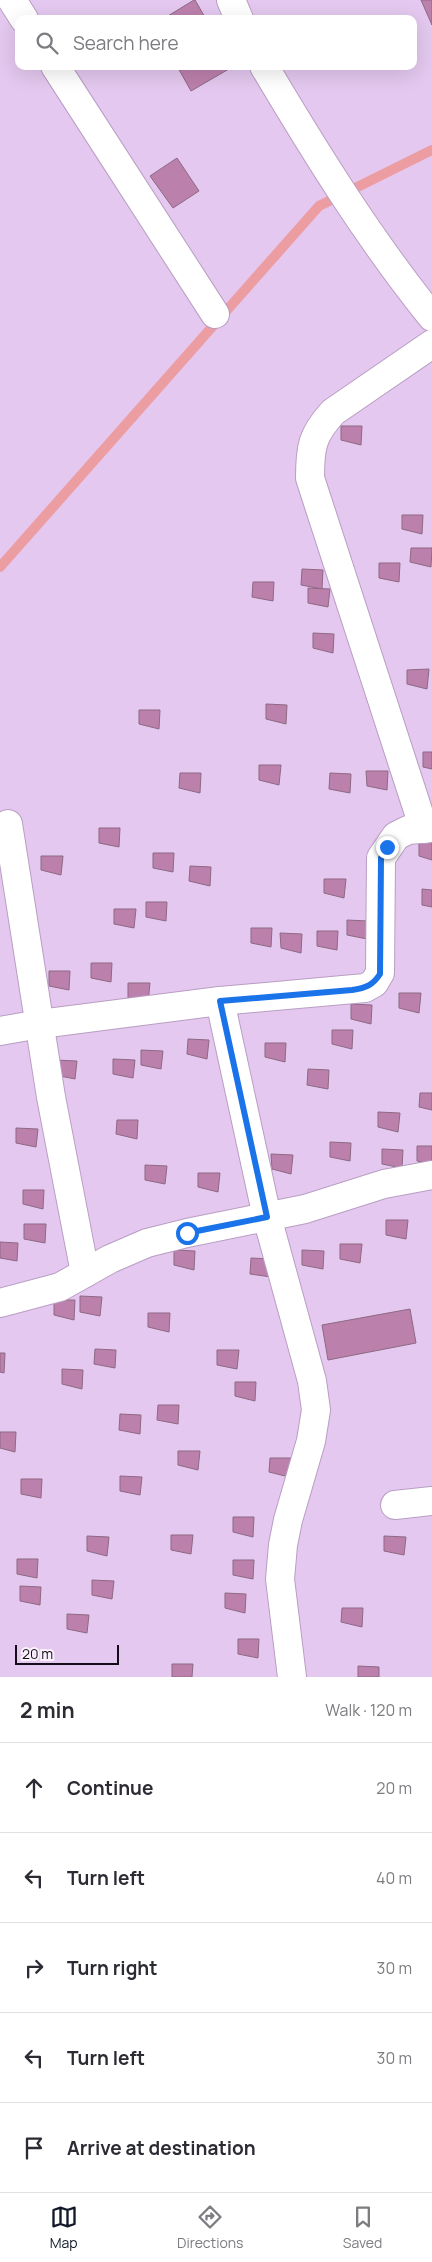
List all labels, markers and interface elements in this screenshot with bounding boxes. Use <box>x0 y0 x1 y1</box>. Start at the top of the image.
search box <box>15 15 417 70</box>
icon: search <box>33 29 61 57</box>
text: Search here <box>73 30 179 56</box>
route end <box>376 836 399 859</box>
route start <box>176 1222 199 1245</box>
scale bar <box>15 1642 119 1665</box>
text: 20 m <box>22 1644 53 1663</box>
text: 2 min <box>20 1696 75 1724</box>
text: Walk · 120 m <box>325 1699 412 1721</box>
icon: ahead <box>20 1774 48 1802</box>
text: Continue <box>67 1775 153 1801</box>
text: 20 m <box>376 1777 412 1799</box>
icon: left <box>20 1864 48 1892</box>
text: Turn left <box>67 1865 145 1891</box>
text: 40 m <box>376 1867 412 1889</box>
icon: right <box>20 1954 48 1982</box>
text: Turn right <box>67 1955 157 1981</box>
text: 30 m <box>377 1957 412 1979</box>
icon: left <box>20 2044 48 2072</box>
text: Turn left <box>67 2045 145 2071</box>
text: 30 m <box>377 2047 412 2069</box>
icon: arrive <box>20 2134 48 2162</box>
text: Arrive at destination <box>67 2135 256 2161</box>
tab: Map <box>50 2203 78 2252</box>
tab: Directions <box>177 2203 243 2252</box>
tab: Saved <box>343 2203 382 2252</box>

